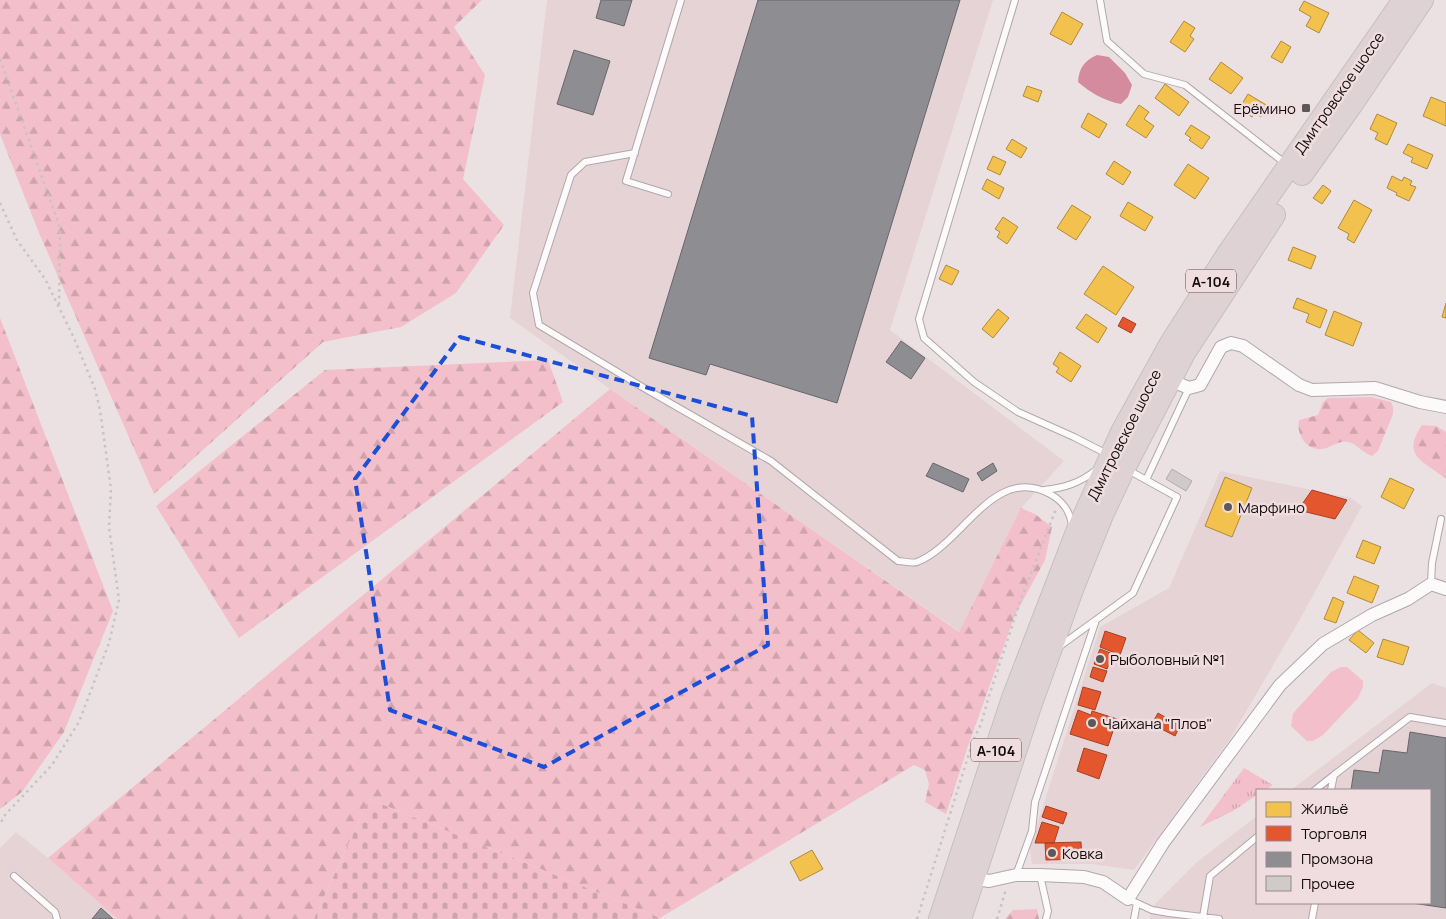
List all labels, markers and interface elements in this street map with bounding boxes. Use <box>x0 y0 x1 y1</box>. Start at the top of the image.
street label: Дмитровское шоссе <box>1289 27 1389 158</box>
place label: Ерёмино <box>1233 98 1296 119</box>
marker: Ерёмино <box>1300 102 1312 114</box>
road number: А-104 <box>1186 270 1236 292</box>
street label: Дмитровское шоссе <box>1082 365 1166 504</box>
place label: Марфино <box>1238 497 1305 518</box>
marker: Марфино <box>1222 501 1234 513</box>
place label: Рыболовный №1 <box>1110 649 1225 670</box>
marker: Рыболовный №1 <box>1094 653 1106 665</box>
place label: Чайхана "Плов" <box>1102 713 1212 734</box>
marker: Чайхана "Плов" <box>1086 717 1098 729</box>
road number: А-104 <box>971 738 1021 762</box>
legend <box>1256 789 1431 904</box>
text: Жильё <box>1301 798 1349 819</box>
text: Торговля <box>1301 823 1367 844</box>
place label: Ковка <box>1062 843 1103 864</box>
marker: Ковка <box>1046 847 1058 859</box>
text: Промзона <box>1301 848 1373 869</box>
text: Прочее <box>1301 873 1355 894</box>

